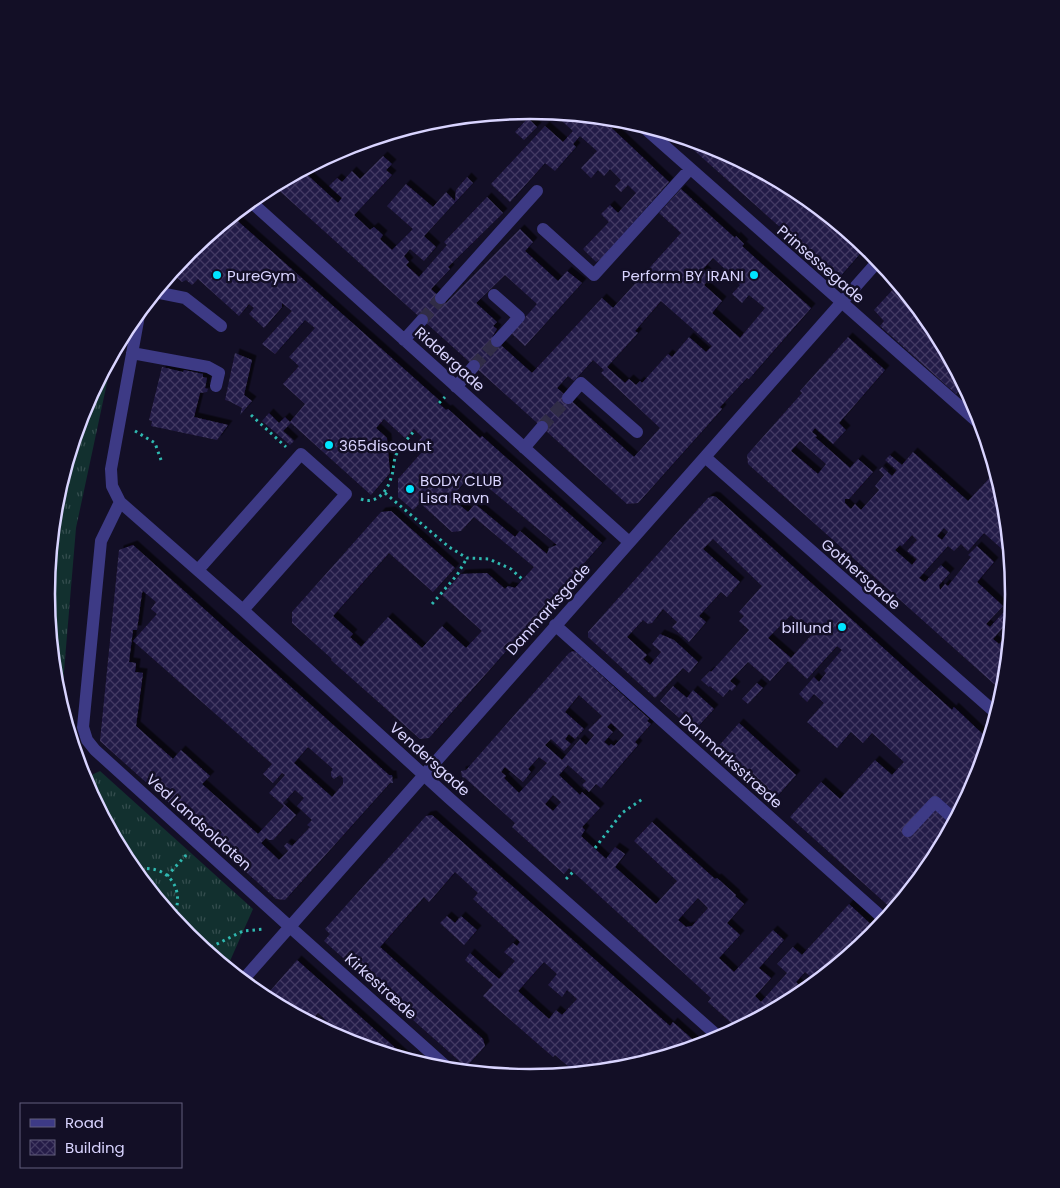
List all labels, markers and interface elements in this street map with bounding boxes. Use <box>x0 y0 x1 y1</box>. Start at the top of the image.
street label: Prinsessegade <box>773 220 869 308</box>
place label: PureGym <box>227 265 296 286</box>
place label: Perform BY IRANI <box>622 265 744 286</box>
marker: PureGym <box>211 269 223 281</box>
marker: Perform BY IRANI <box>748 269 760 281</box>
street label: Riddergade <box>410 322 490 396</box>
place label: 365discount <box>339 435 432 456</box>
marker: 365discount <box>323 439 335 451</box>
place label: BODY CLUB Lisa Ravn <box>420 470 502 508</box>
marker: BODY CLUB Lisa Ravn <box>404 483 416 495</box>
street label: Gothersgade <box>817 534 905 614</box>
street label: Danmarksgade <box>501 559 595 659</box>
place label: billund <box>781 617 832 638</box>
marker: billund <box>836 621 848 633</box>
street label: Danmarksstræde <box>675 709 787 813</box>
street label: Vendersgade <box>385 717 475 801</box>
street label: Ved Landsoldaten <box>142 769 256 875</box>
street label: Kirkestræde <box>341 948 421 1024</box>
legend <box>20 1103 182 1168</box>
text: Road <box>65 1112 104 1133</box>
text: Building <box>65 1137 125 1158</box>

